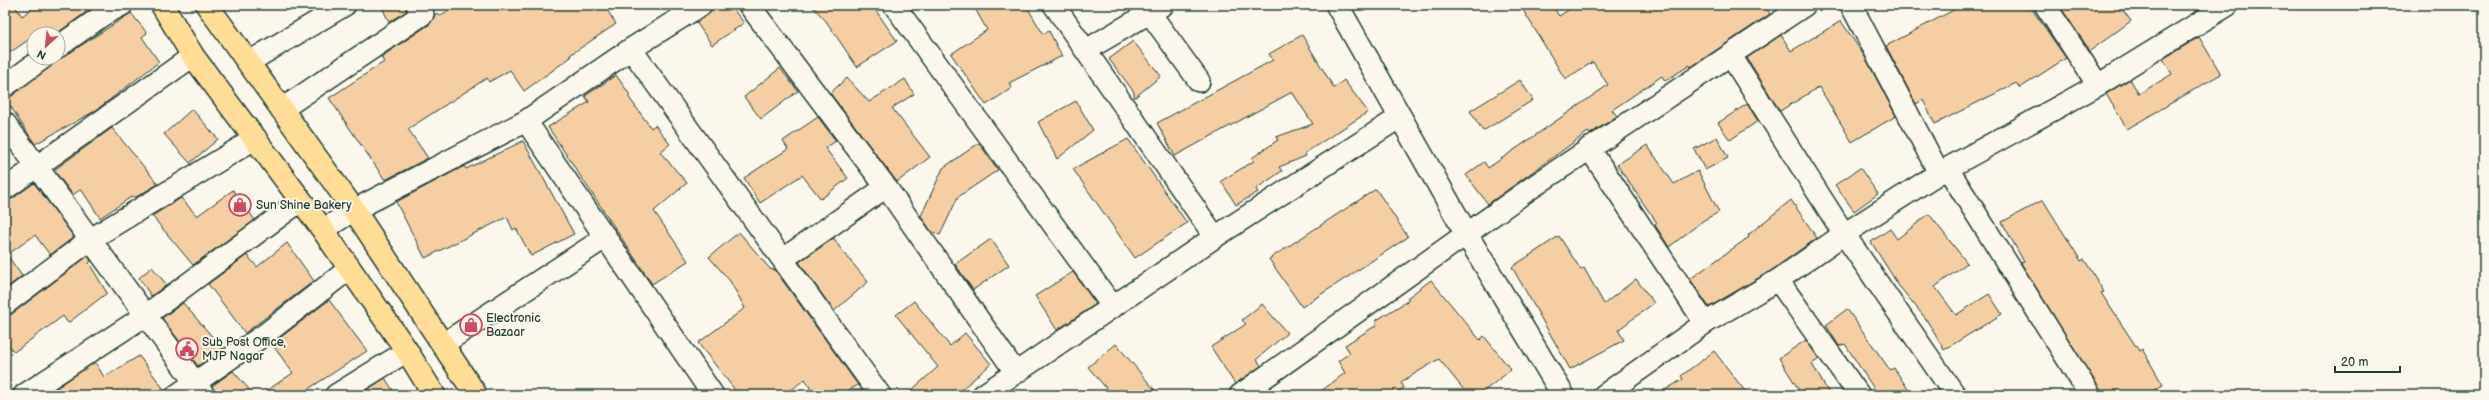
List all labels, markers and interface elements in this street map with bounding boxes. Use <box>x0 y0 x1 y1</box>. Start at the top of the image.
north arrow <box>26 26 66 66</box>
text: N <box>35 47 48 62</box>
shop icon: Sun Shine Bakery <box>227 192 253 218</box>
place label: Sun Shine Bakery <box>256 198 352 213</box>
place label: Electronic Bazaar <box>486 311 541 340</box>
shop icon: Electronic Bazaar <box>458 312 484 338</box>
place label: Sub Post Office, MJP Nagar <box>202 335 286 364</box>
public building icon: Sub Post Office, MJP Nagar <box>174 336 200 362</box>
scale bar <box>2335 348 2400 374</box>
text: 20 m <box>2341 355 2368 370</box>

